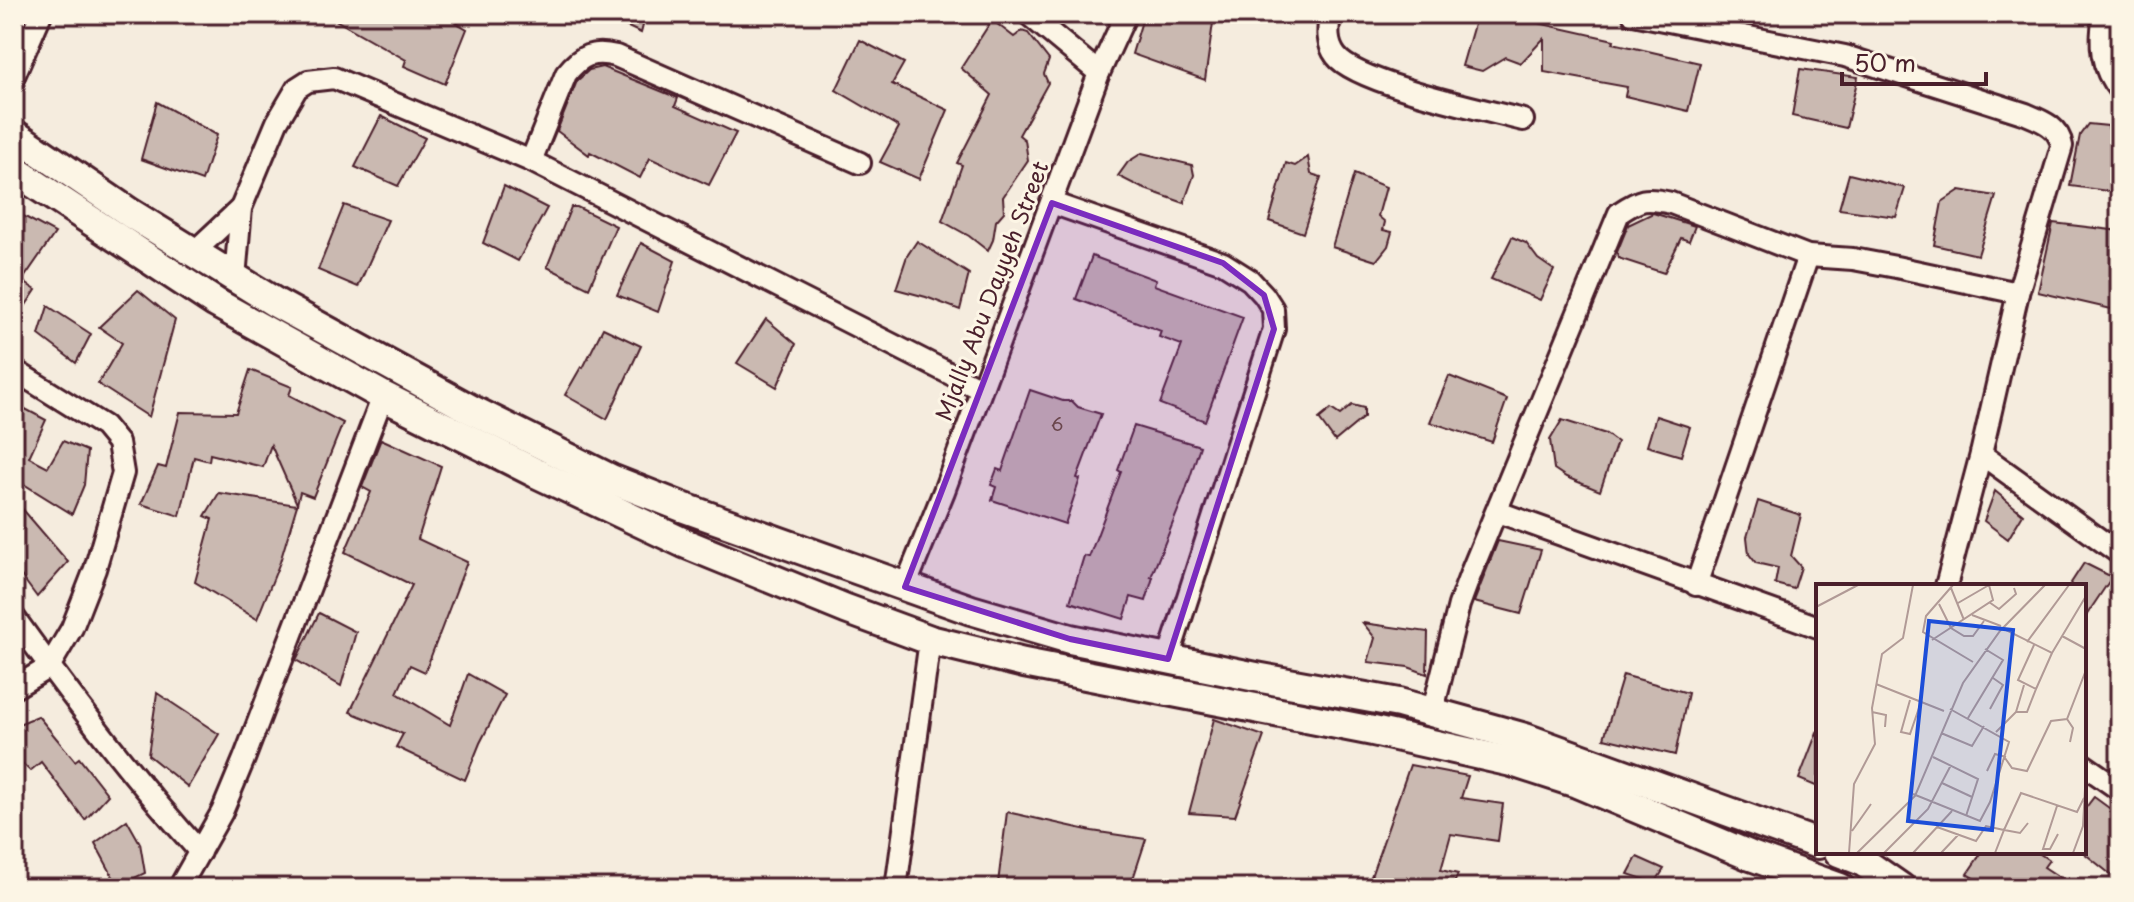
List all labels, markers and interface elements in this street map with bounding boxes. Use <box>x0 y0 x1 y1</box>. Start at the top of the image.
scale bar <box>1842 36 1986 86</box>
text: 50 m <box>1854 44 1916 80</box>
street label: Mjally Abu Dayyeh Street <box>926 156 1055 425</box>
house number: 6 <box>1051 410 1063 437</box>
inset map <box>1816 584 2086 854</box>

